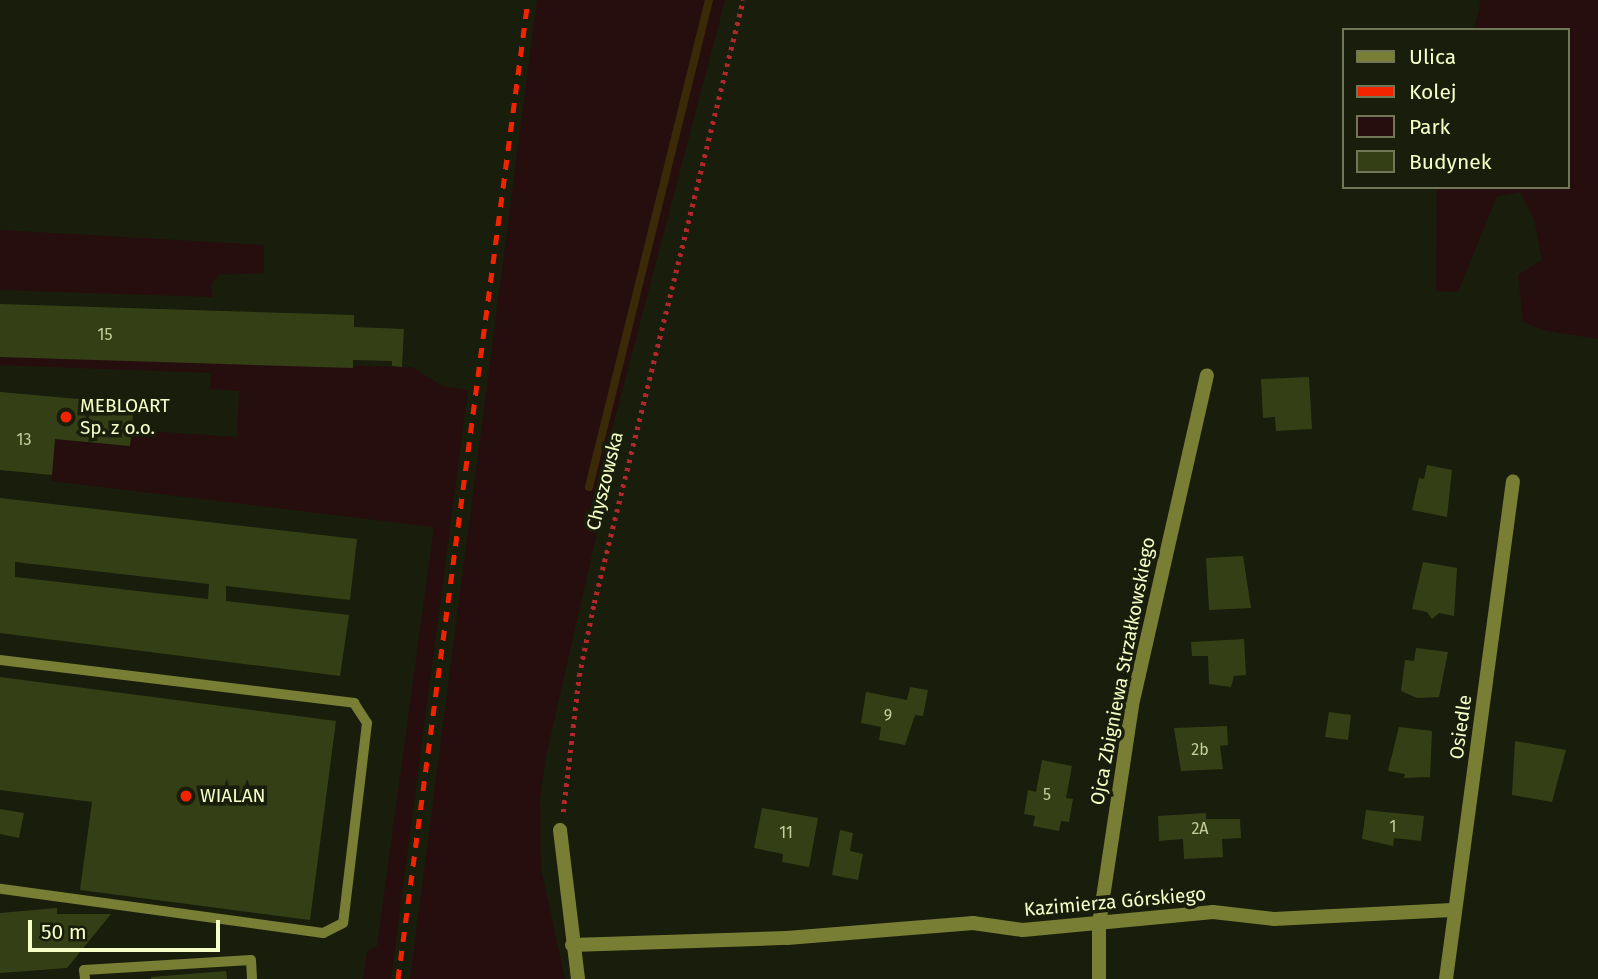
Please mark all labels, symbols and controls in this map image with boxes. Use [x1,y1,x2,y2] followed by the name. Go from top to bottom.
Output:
[1342,28,1570,189] legend
[1409,44,1456,70] text: Ulica
[1409,79,1457,105] text: Kolej
[1409,114,1450,140] text: Park
[1409,149,1491,175] text: Budynek
[98,325,112,345] house number: 15
[80,395,170,439] place label: MEBLOART Sp. z o.o.
[58,409,74,425] marker: MEBLOART Sp. z o.o.
[582,429,628,533] street label: Chyszowska
[17,430,31,450] house number: 13
[1086,535,1160,807] street label: Ojca Zbigniewa Strzałkowskiego
[1445,693,1477,761] street label: Osiedle
[884,706,892,726] house number: 9
[1191,740,1209,760] house number: 2b
[200,785,266,807] place label: WIALAN
[1043,785,1051,805] house number: 5
[178,788,194,804] marker: WIALAN
[1390,817,1396,837] house number: 1
[1191,819,1209,839] house number: 2A
[779,823,793,843] house number: 11
[1023,883,1207,921] street label: Kazimierza Górskiego
[32,906,224,950] scale bar
[41,919,87,945] text: 50 m

